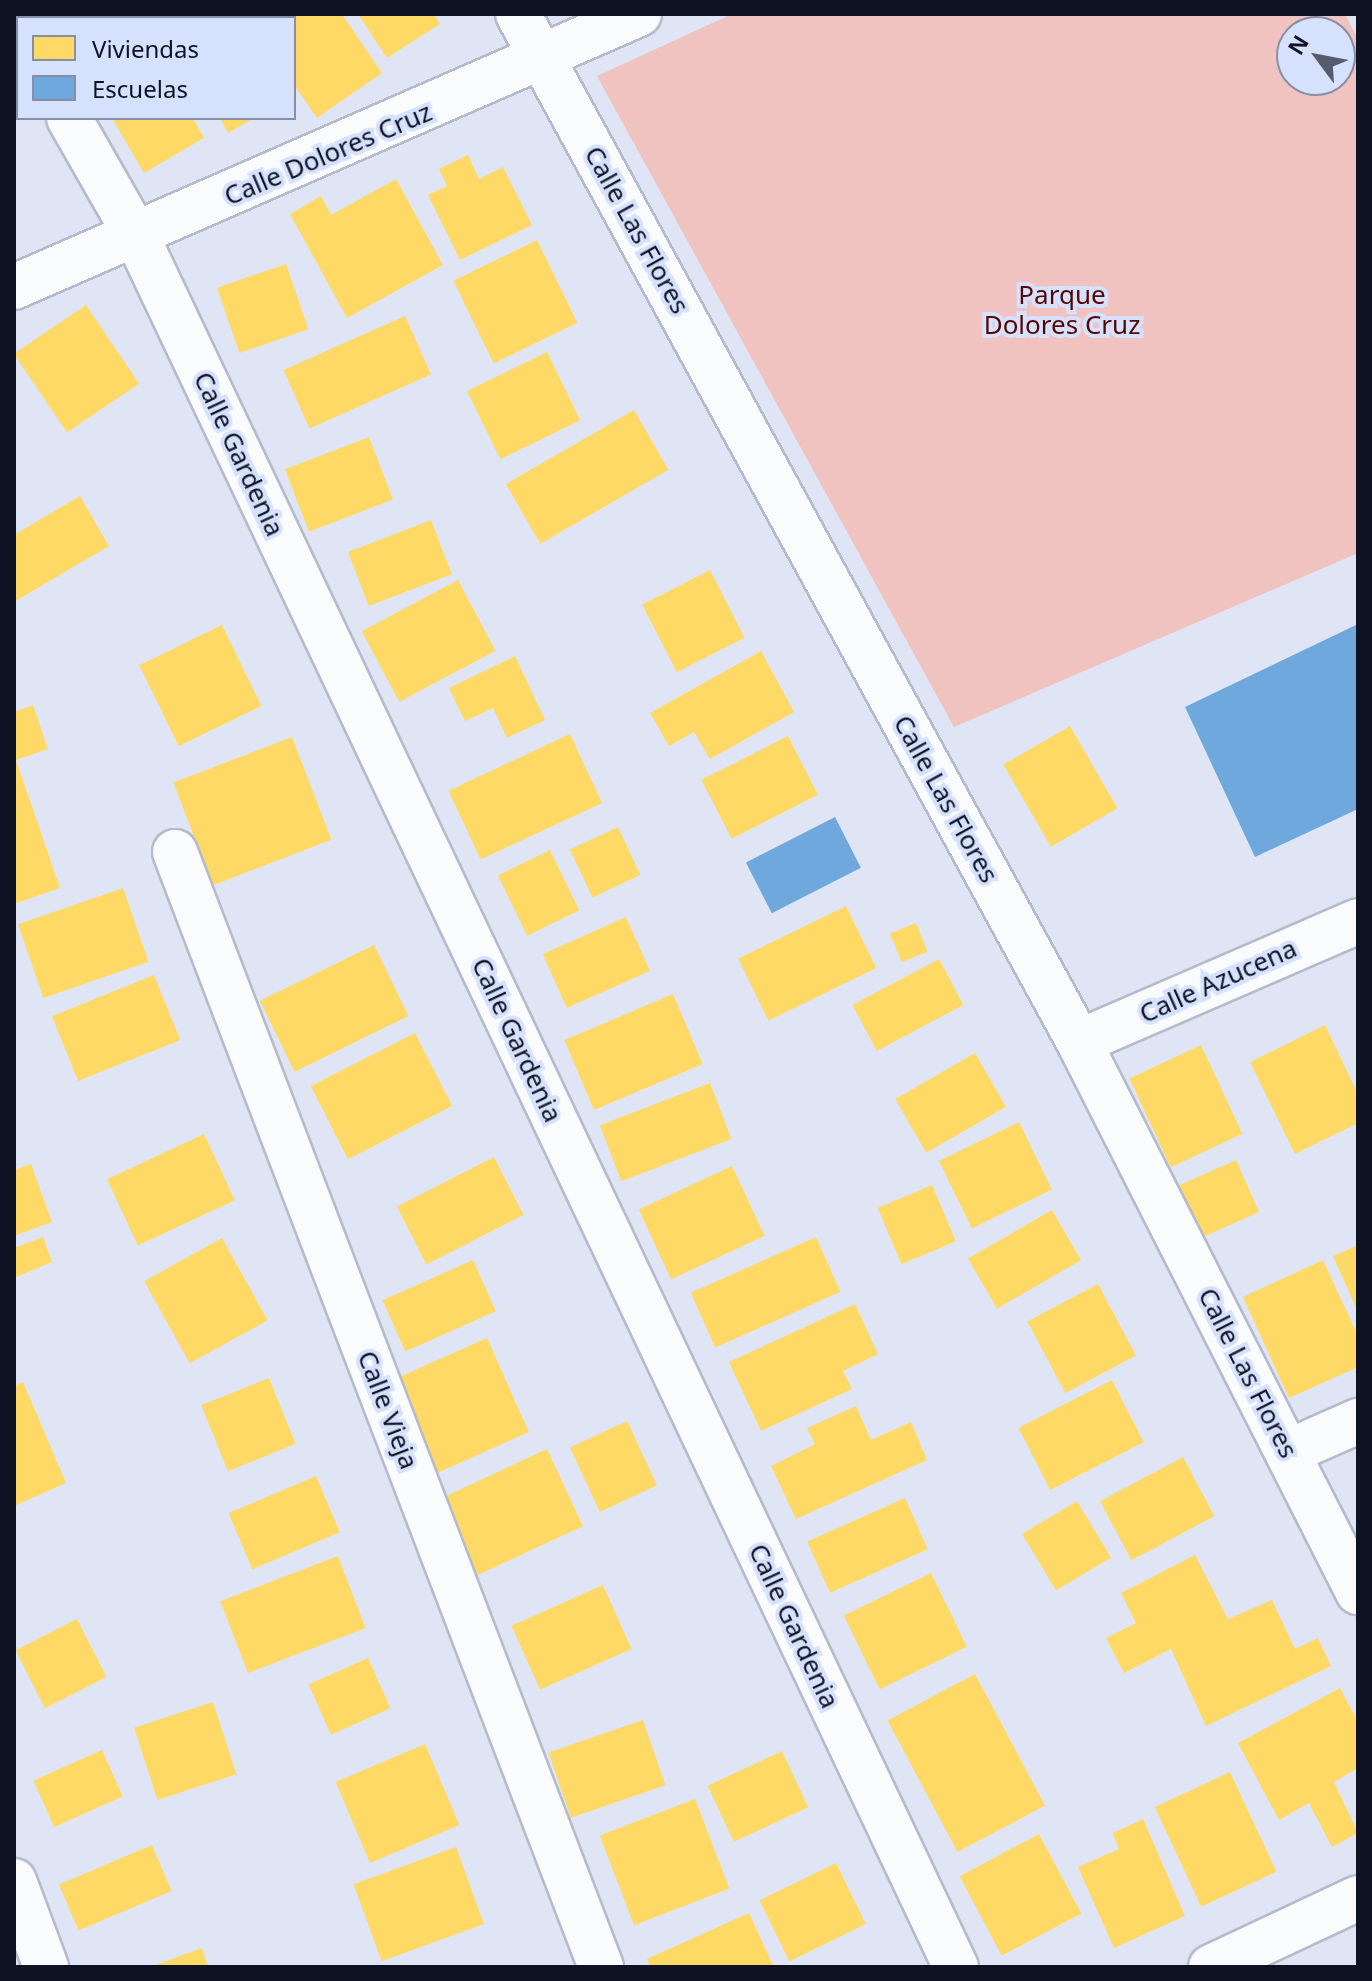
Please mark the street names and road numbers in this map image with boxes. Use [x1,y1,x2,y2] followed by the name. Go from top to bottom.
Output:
[219,96,437,212] street label: Calle Dolores Cruz
[578,141,696,319] street label: Calle Las Flores
[187,367,291,541] street label: Calle Gardenia
[887,710,1005,888] street label: Calle Las Flores
[1135,932,1301,1030] street label: Calle Azucena
[465,953,569,1127] street label: Calle Gardenia
[1192,1283,1304,1463] street label: Calle Las Flores
[351,1346,425,1474] street label: Calle Vieja
[742,1539,846,1713] street label: Calle Gardenia

